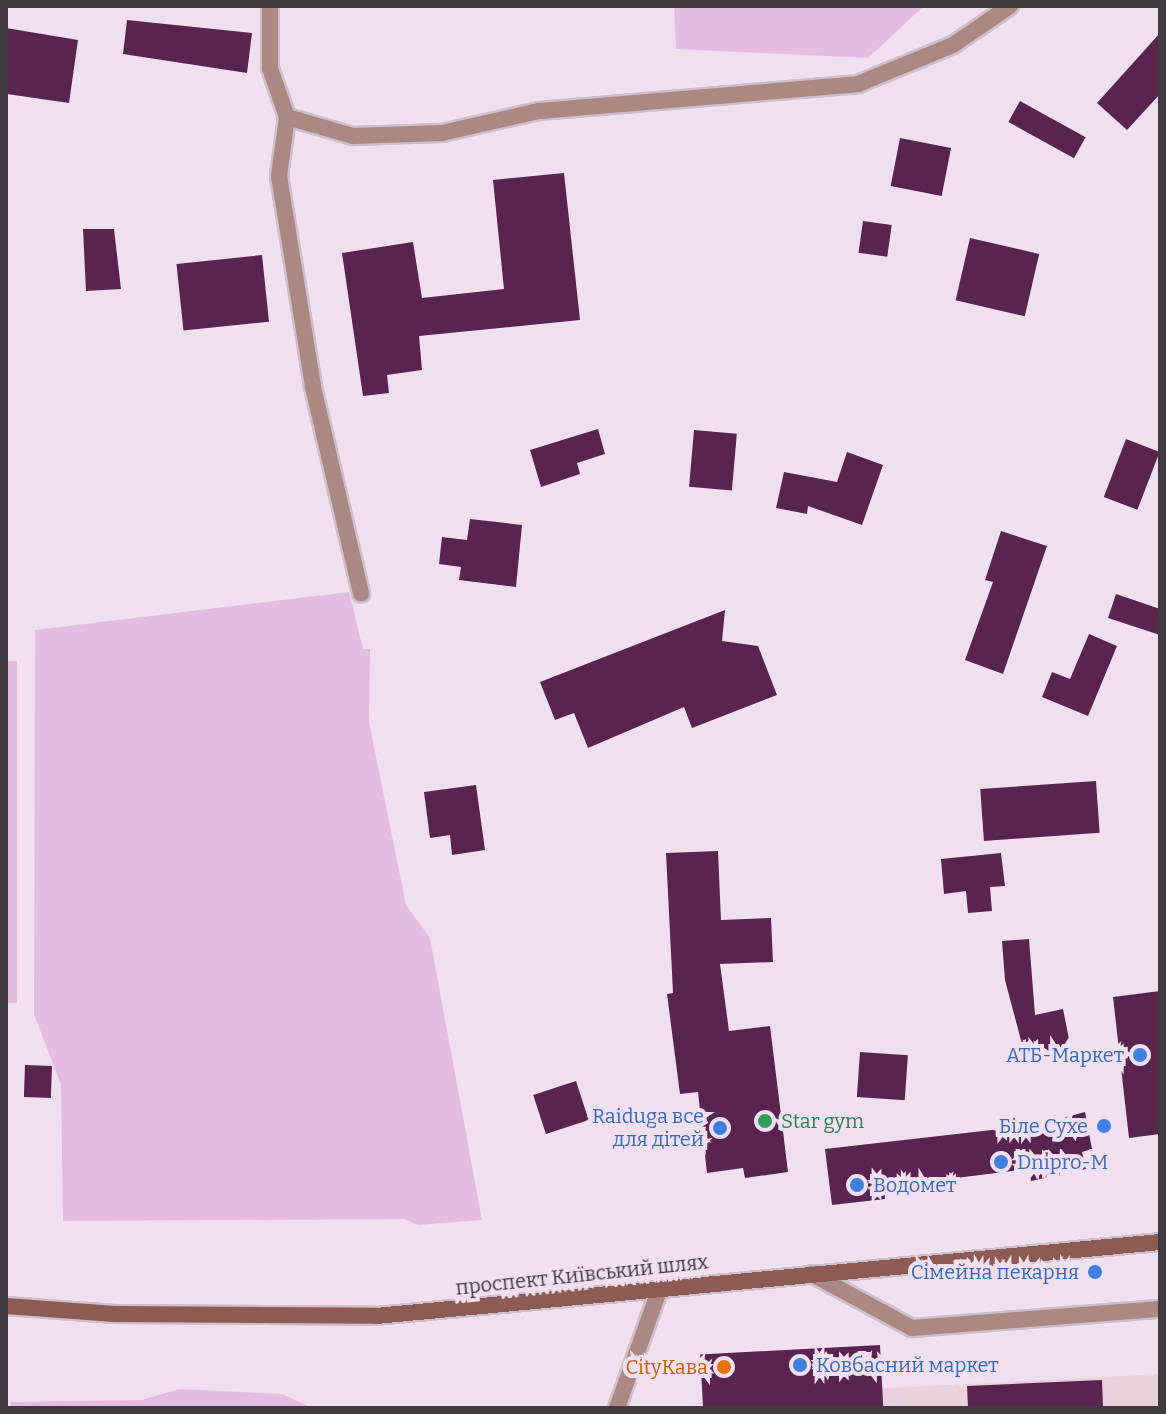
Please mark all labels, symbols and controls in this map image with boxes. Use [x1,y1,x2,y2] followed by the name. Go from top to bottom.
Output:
[1006,1043,1124,1067] place label: АТБ-Маркет
[1131,1046,1149,1064] marker: АТБ-Маркет
[592,1104,704,1151] place label: Raiduga все для дітей
[781,1109,864,1133] place label: Star gym
[756,1112,774,1130] marker: Star gym
[999,1114,1088,1138] place label: Біле Сухе
[1095,1117,1113,1135] marker: Біле Сухе
[711,1119,729,1137] marker: Raiduga все для дітей
[1017,1150,1108,1174] place label: Dnipro-M
[992,1153,1010,1171] marker: Dnipro-M
[873,1173,956,1197] place label: Водомет
[848,1176,866,1194] marker: Водомет
[454,1250,710,1300] street label: проспект Київський шлях
[911,1260,1079,1284] place label: Сімейна пекарня
[1086,1263,1104,1281] marker: Сімейна пекарня
[816,1353,999,1377] place label: Ковбасний маркет
[626,1355,708,1379] place label: CityКава
[791,1356,809,1374] marker: Ковбасний маркет
[715,1358,733,1376] marker: CityКава

